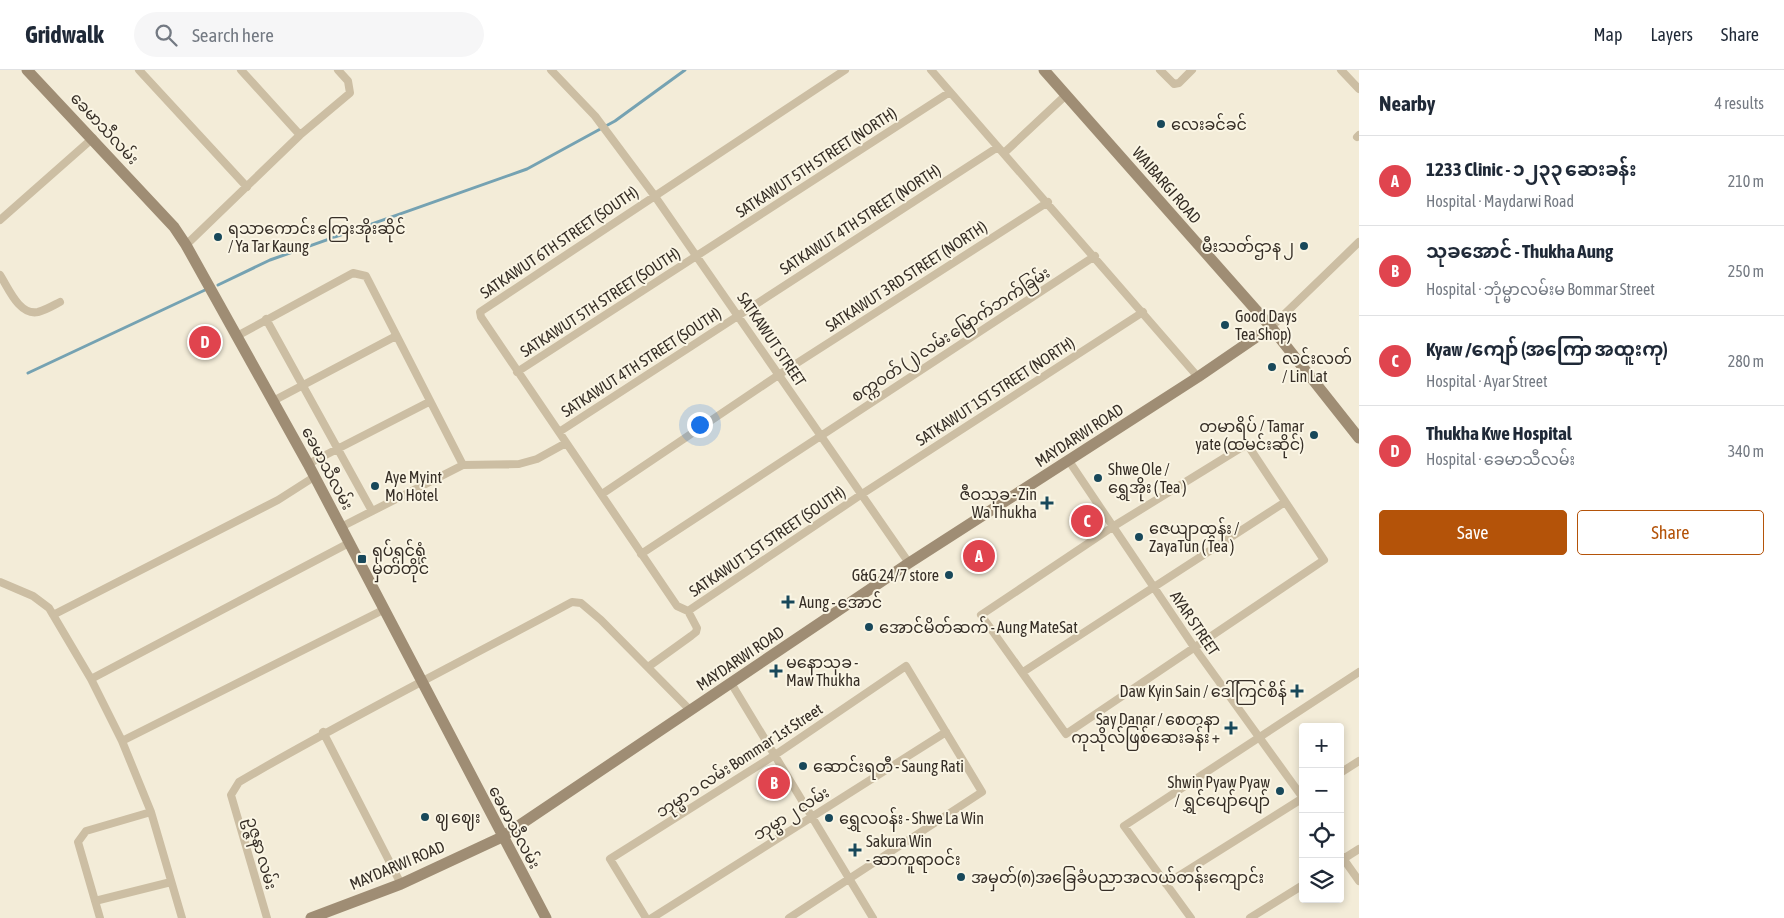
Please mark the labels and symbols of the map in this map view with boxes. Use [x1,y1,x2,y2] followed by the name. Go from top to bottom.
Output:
[67,87,144,167] street label: ခေမာသီလမ်း
[732,103,900,222] street label: SATKAWUT 5TH STREET (NORTH)
[1171,113,1247,133] place label: လေးခင်ခင်
[1155,118,1167,130] marker: လေးခင်ခင်
[1129,143,1205,227] street label: WAIBARGI ROAD
[776,160,944,279] street label: SATKAWUT 4TH STREET (NORTH)
[477,182,642,302] street label: SATKAWUT 6TH STREET (SOUTH)
[228,217,406,256] place label: ရသာကောင်း ကြေးအိုးဆိုင် / Ya Tar Kaung
[822,217,991,336] street label: SATKAWUT 3RD STREET (NORTH)
[212,231,224,243] marker: ရသာကောင်း ကြေးအိုးဆိုင် / Ya Tar Kaung
[1202,235,1294,260] place label: မီးသတ်ဌာန ၂
[1298,240,1310,252] marker: မီးသတ်ဌာန ၂
[517,244,684,361] street label: SATKAWUT 5TH STREET (SOUTH)
[846,261,1056,409] street label: စက္ကဝတ် (၂) လမ်း မြောက်ဘက်ခြမ်း
[734,289,810,389] street label: SATKAWUT STREET
[558,304,725,421] street label: SATKAWUT 4TH STREET (SOUTH)
[1235,307,1297,344] place label: Good Days Tea Shop)
[1219,319,1231,331] marker: Good Days Tea Shop)
[189,323,221,361] pin: D
[912,333,1078,450] street label: SATKAWUT 1ST STREET (NORTH)
[1282,347,1352,385] place label: လင်းလတ် / Lin Lat
[1266,361,1278,373] marker: လင်းလတ် / Lin Lat
[1032,400,1126,470] street label: MAYDARWI ROAD
[687,412,713,438] your location
[1195,415,1304,459] place label: တမာရိပ် / Tamar yate (ထမင်းဆိုင်)
[299,423,359,512] street label: ခေမာသီလမ်း
[1308,429,1320,441] marker: တမာရိပ် / Tamar yate (ထမင်းဆိုင်)
[1108,460,1187,502] place label: Shwe Ole / ရွှေအိုး ( Tea )
[385,468,442,504] place label: Aye Myint Mo Hotel
[1092,472,1104,484] marker: Shwe Ole / ရွှေအိုး ( Tea )
[369,480,381,492] marker: Aye Myint Mo Hotel
[686,482,849,601] street label: SATKAWUT 1ST STREET (SOUTH)
[959,484,1037,521] place label: ဇီဝသုခ - Zin Wa Thukha
[1041,497,1053,509] marker: ဇီဝသုခ - Zin Wa Thukha
[1071,502,1103,540] pin: C
[1149,517,1240,556] place label: ဇေယျာထွန်း / ZayaTun ( Tea )
[1133,531,1145,543] marker: ဇေယျာထွန်း / ZayaTun ( Tea )
[963,537,995,575] pin: A
[372,539,429,583] place label: ရုပ်ရှင်ရုံ မှတ်တိုင်
[356,553,368,565] marker: ရုပ်ရှင်ရုံ မှတ်တိုင်
[852,566,939,584] place label: G&G 24/7 store
[943,569,955,581] marker: G&G 24/7 store
[1167,587,1223,659] street label: AYAR STREET
[799,591,882,612] place label: Aung - အောင်
[781,595,795,609] marker: Aung - အောင်
[879,616,1078,637] place label: အောင်မိတ်ဆက် - Aung MateSat
[863,621,875,633] marker: အောင်မိတ်ဆက် - Aung MateSat
[693,622,787,694] street label: MAYDARWI ROAD
[786,653,860,689] place label: မနောသုခ - Maw Thukha
[770,665,782,677] marker: မနောသုခ - Maw Thukha
[1120,680,1287,705] place label: Daw Kyin Sain / ဒေါ်ကြင်စိန်
[1291,685,1303,697] marker: Daw Kyin Sain / ဒေါ်ကြင်စိန်
[652,699,826,821] street label: ဘုမ္မာ ၁ လမ်း Bommar 1st Street
[1071,710,1220,752] place label: Say Danar / စေတနာ ကုသိုလ်ဖြစ်ဆေးခန်း +
[1224,721,1238,735] marker: Say Danar / စေတနာ ကုသိုလ်ဖြစ်ဆေးခန်း +
[813,755,964,780] place label: ဆောင်းရတီ - Saung Rati
[797,760,809,772] marker: ဆောင်းရတီ - Saung Rati
[758,764,790,802] pin: B
[1168,773,1270,814] place label: Shwin Pyaw Pyaw / ရွှင်ပျော်ပျော်
[749,781,835,848] street label: ဘုမ္မာ ၂ လမ်း
[486,782,546,871] street label: ခေမာသီလမ်း
[1274,785,1286,797] marker: Shwin Pyaw Pyaw / ရွှင်ပျော်ပျော်
[839,807,984,832] place label: ရွှေလဝန်း - Shwe La Win
[435,808,480,831] place label: ဈ ဈေး
[419,811,431,823] marker: ဈ ဈေး
[823,812,835,824] marker: ရွှေလဝန်း - Shwe La Win
[238,814,283,893] street label: ဥဇ္ဇနာ လမ်း
[866,832,961,874] place label: Sakura Win - ဆာကူရာဝင်း
[347,837,447,893] street label: MAYDARWI ROAD
[848,843,862,857] marker: Sakura Win - ဆာကူရာဝင်း
[971,866,1264,892] place label: အမှတ်(၈)အခြေခံပညာအလယ်တန်းကျောင်း
[955,871,967,883] marker: အမှတ်(၈)အခြေခံပညာအလယ်တန်းကျောင်း

